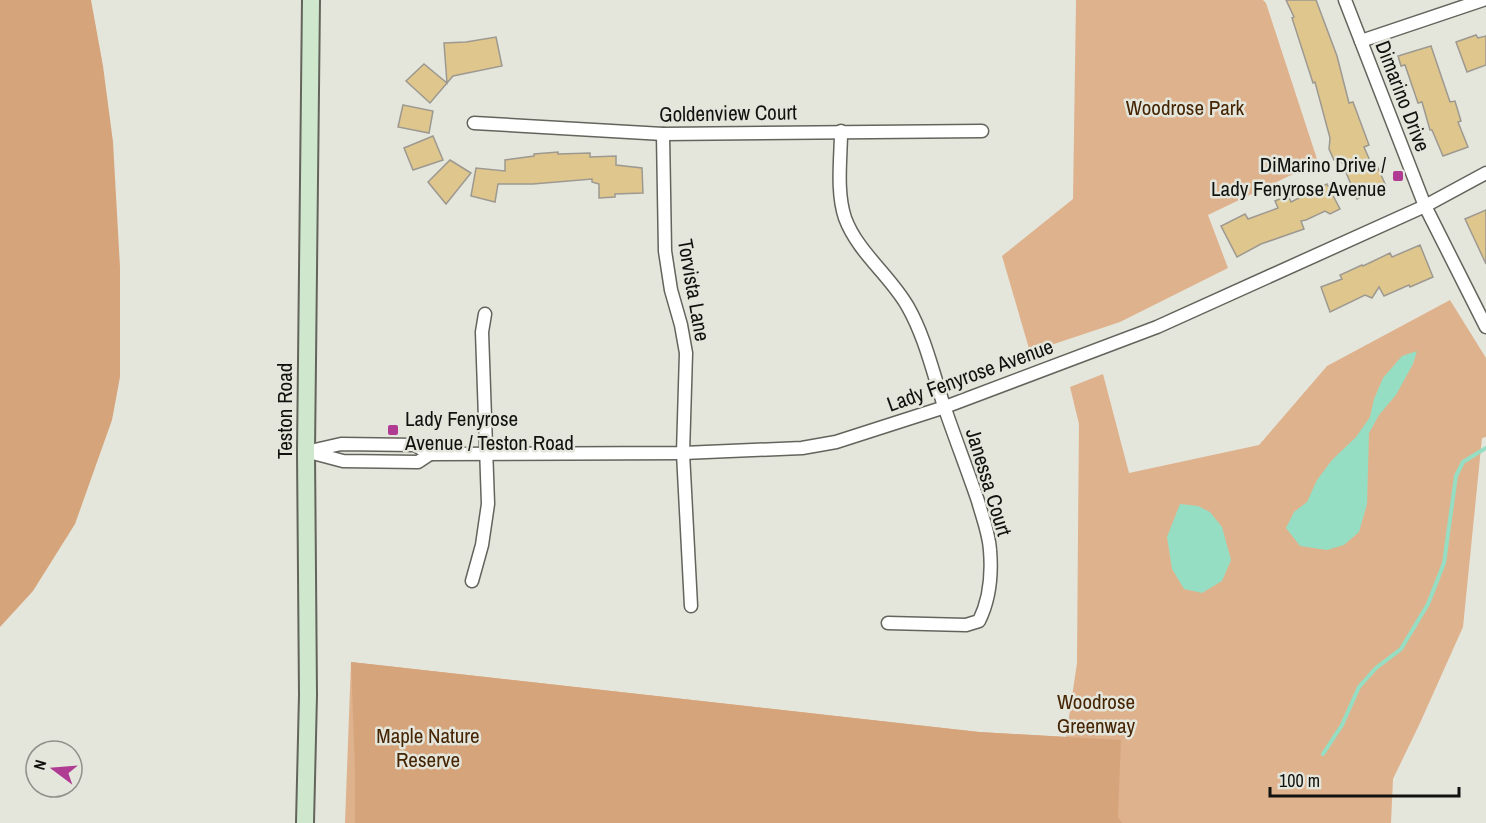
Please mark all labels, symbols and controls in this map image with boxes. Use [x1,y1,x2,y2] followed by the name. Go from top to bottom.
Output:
[1369,36,1437,156] street label: Dimarino Drive
[1126,93,1245,122] park label: Woodrose Park
[659,97,797,129] street label: Goldenview Court
[1211,150,1386,203] place label: DiMarino Drive / Lady Fenyrose Avenue
[1391,169,1405,183] marker: DiMarino Drive / Lady Fenyrose Avenue
[671,237,717,343] street label: Torvista Lane
[883,331,1057,419] street label: Lady Fenyrose Avenue
[270,363,299,459] street label: Teston Road
[404,404,574,457] place label: Lady Fenyrose Avenue / Teston Road
[386,423,400,437] marker: Lady Fenyrose Avenue / Teston Road
[959,425,1019,540] street label: Janessa Court
[1057,687,1136,740] park label: Woodrose Greenway
[376,721,480,774] park label: Maple Nature Reserve
[24,739,84,799] north arrow
[28,757,51,772] text: N
[1270,760,1459,798] scale bar
[1279,768,1320,793] text: 100 m

